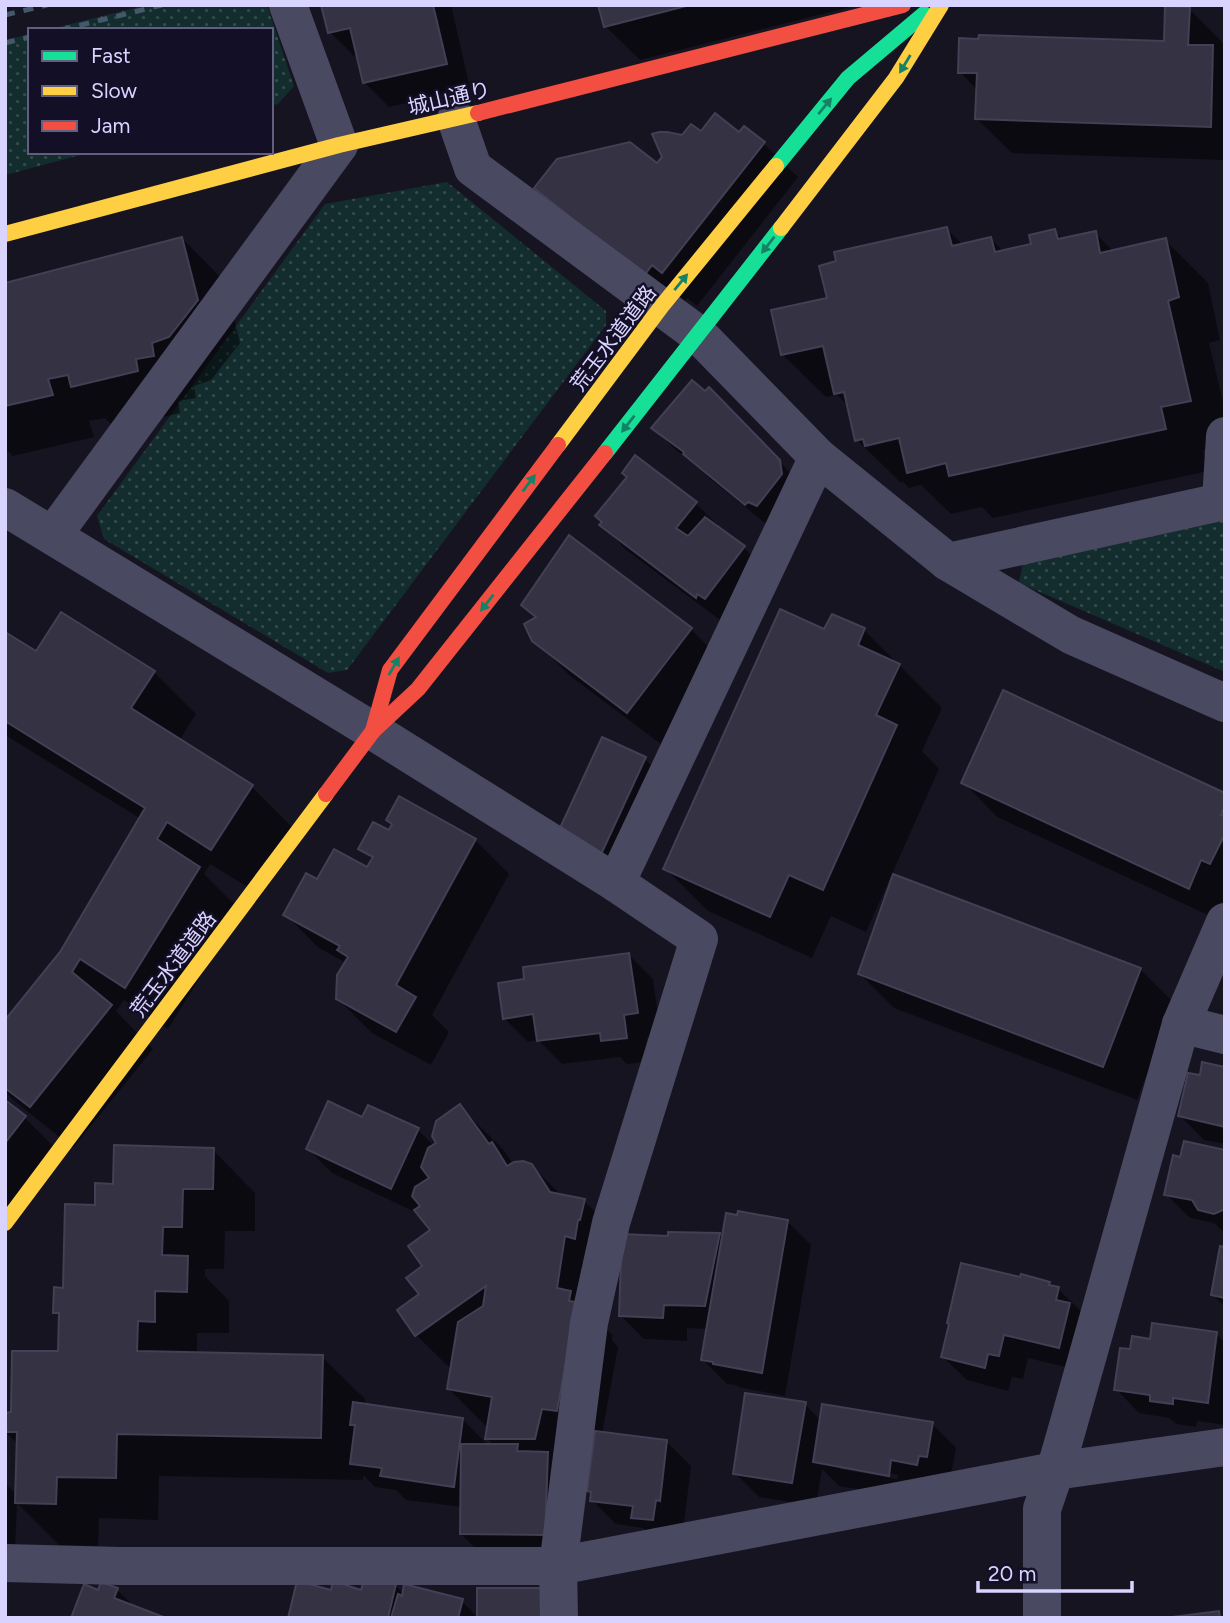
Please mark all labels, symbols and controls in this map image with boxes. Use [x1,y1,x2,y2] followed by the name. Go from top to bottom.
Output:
[28,28,273,154] legend
[91,43,131,68] text: Fast
[899,54,912,73] one-way arrow
[405,76,493,120] street label: 城山通り
[91,78,137,103] text: Slow
[817,97,832,114] one-way arrow
[91,113,130,138] text: Jam
[762,236,776,254] one-way arrow
[674,274,689,292] one-way arrow
[565,280,661,396] street label: 荒玉水道道路
[621,415,636,433] one-way arrow
[522,475,537,493] one-way arrow
[479,593,494,611] one-way arrow
[388,657,401,676] one-way arrow
[125,906,221,1022] street label: 荒玉水道道路
[978,1550,1132,1594] scale bar
[988,1561,1036,1586] text: 20 m

